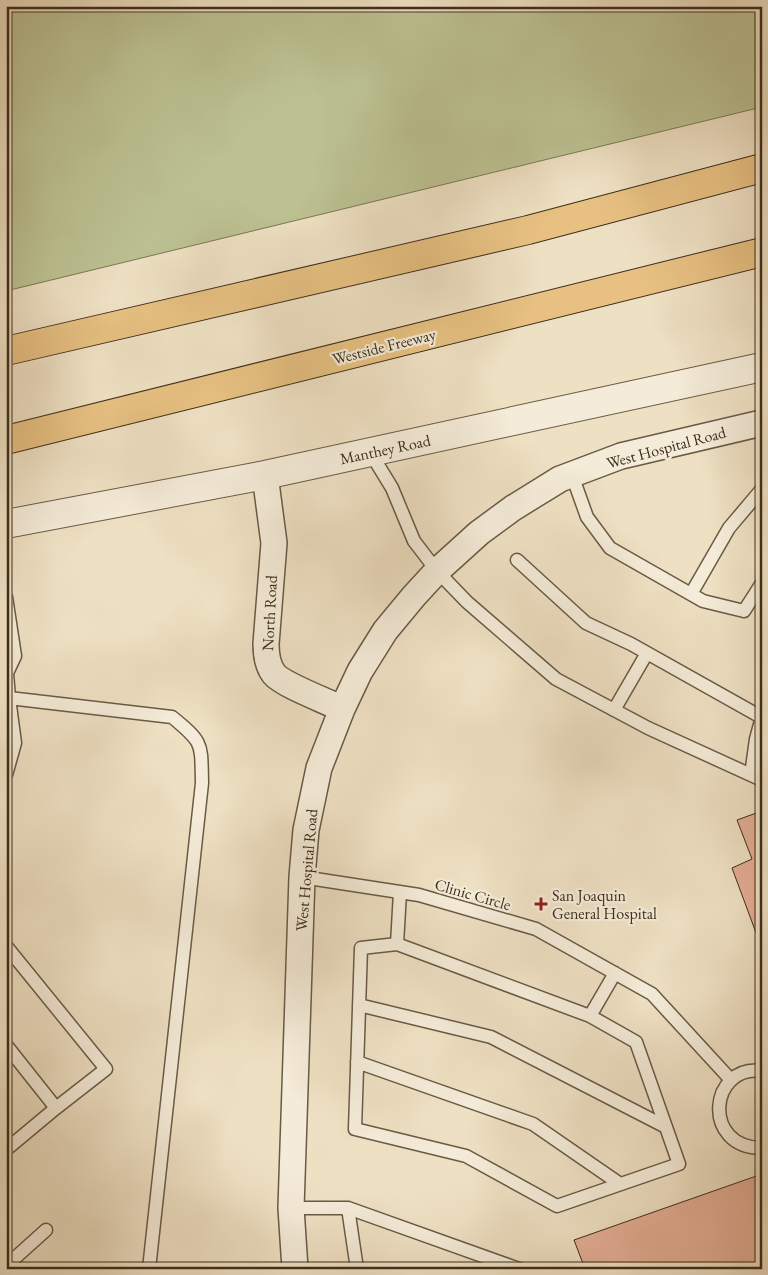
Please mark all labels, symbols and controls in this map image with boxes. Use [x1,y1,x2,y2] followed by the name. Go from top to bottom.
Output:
[330,323,439,369] street label: Westside Freeway
[604,421,729,474] street label: West Hospital Road
[338,429,433,469] street label: Manthey Road
[257,574,282,651] street label: North Road
[291,807,322,932] street label: West Hospital Road
[432,874,513,915] street label: Clinic Circle
[552,885,657,924] place label: San Joaquin General Hospital
[534,897,548,911] marker: San Joaquin General Hospital

